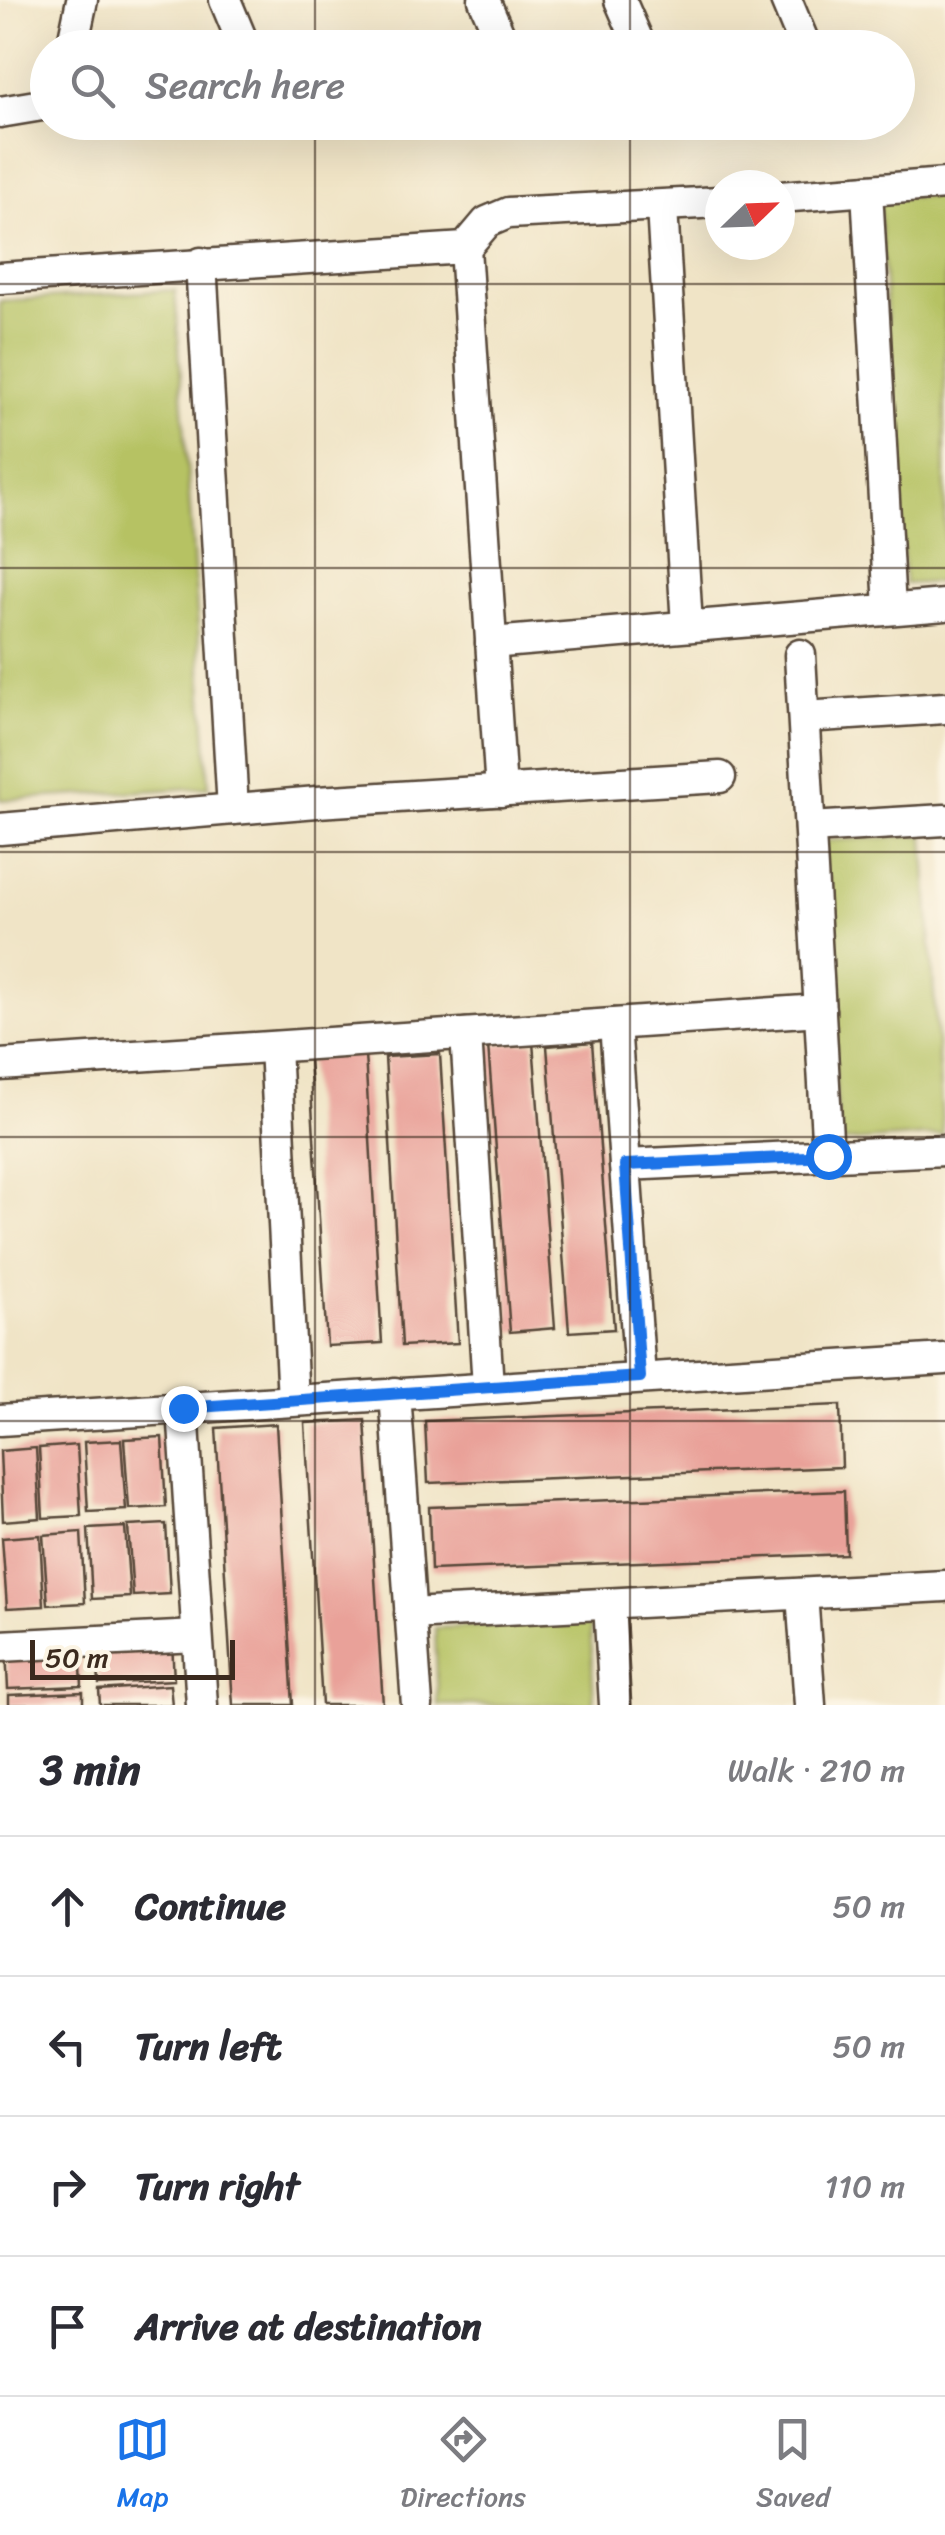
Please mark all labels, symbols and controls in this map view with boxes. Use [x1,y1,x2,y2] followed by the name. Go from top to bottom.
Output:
[30,30,915,140] search box
[145,52,345,119] text: Search here
[65,58,120,113] icon: search
[705,170,795,260] north arrow
[806,1134,852,1180] route start
[161,1386,207,1432] route end
[45,1633,109,1682] text: 50 m
[30,1635,235,1680] scale bar
[40,1733,140,1807] text: 3 min
[728,1742,905,1799] text: Walk · 210 m
[135,1873,286,1940] text: Continue
[832,1878,905,1935] text: 50 m
[40,1879,95,1934] icon: ahead
[135,2013,281,2080] text: Turn left
[832,2018,905,2075] text: 50 m
[40,2019,95,2074] icon: left
[135,2153,300,2220] text: Turn right
[824,2158,905,2215] text: 110 m
[40,2159,95,2214] icon: right
[135,2293,482,2360] text: Arrive at destination
[40,2299,95,2354] icon: arrive
[115,2412,170,2521] tab: Map
[400,2412,526,2521] tab: Directions
[756,2412,830,2521] tab: Saved

